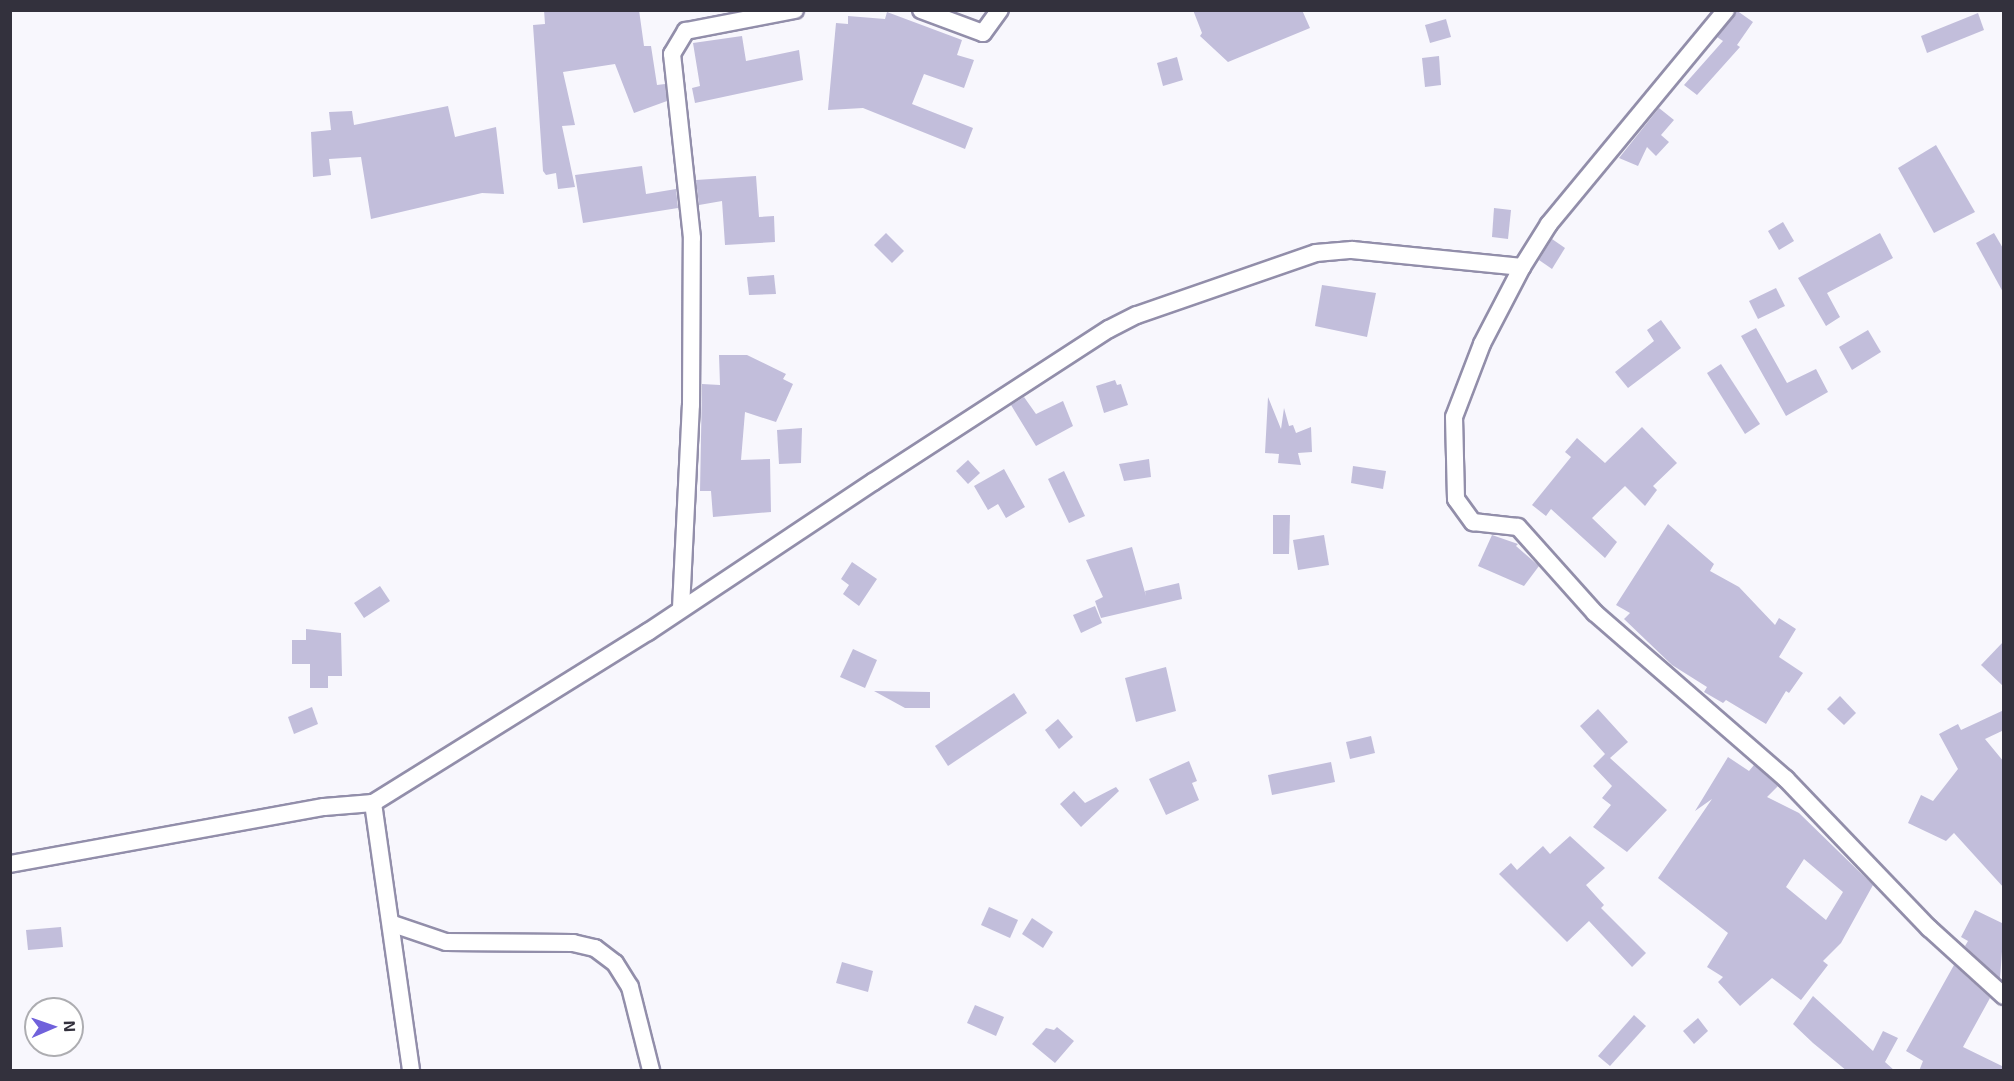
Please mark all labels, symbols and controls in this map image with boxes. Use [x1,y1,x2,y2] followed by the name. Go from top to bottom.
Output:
[24,997,84,1057] north arrow
[61,1020,80,1033] text: N

